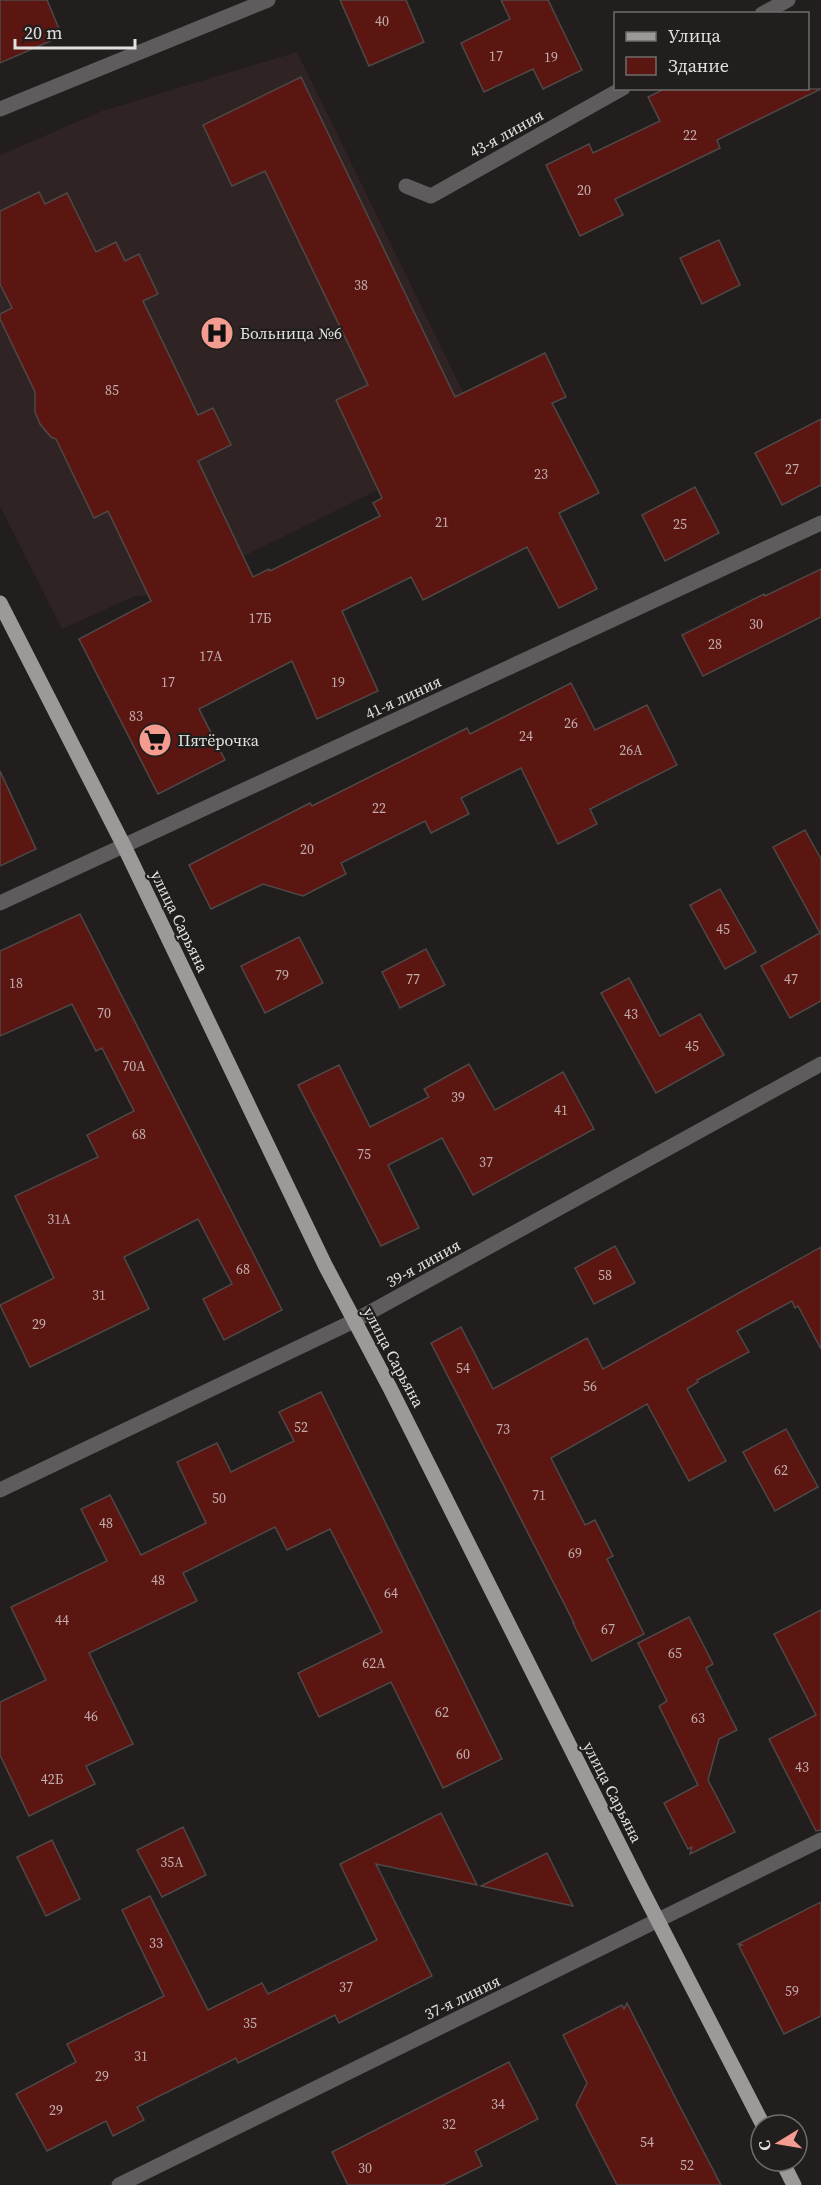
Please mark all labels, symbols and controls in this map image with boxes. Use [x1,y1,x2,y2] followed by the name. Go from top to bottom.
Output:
[375,11,389,31] house number: 40
[15,12,135,50] scale bar
[614,12,809,90] legend
[24,20,62,45] text: 20 m
[668,23,721,48] text: Улица
[489,46,503,66] house number: 17
[544,47,558,67] house number: 19
[668,53,729,78] text: Здание
[465,104,547,162] street label: 43-я линия
[683,125,697,145] house number: 22
[577,180,591,200] house number: 20
[354,275,368,295] house number: 38
[199,315,235,351] hospital icon: Больница №6
[240,322,342,344] place label: Больница №6
[105,380,119,400] house number: 85
[785,459,799,479] house number: 27
[534,464,548,484] house number: 23
[435,512,449,532] house number: 21
[673,514,687,534] house number: 25
[249,608,272,628] house number: 17Б
[749,614,763,634] house number: 30
[708,634,722,654] house number: 28
[199,646,223,666] house number: 17А
[361,670,445,724] street label: 41-я линия
[161,672,175,692] house number: 17
[331,672,345,692] house number: 19
[129,706,143,726] house number: 83
[564,713,578,733] house number: 26
[137,722,173,758] supermarket icon: Пятёрочка
[519,726,533,746] house number: 24
[178,729,260,751] place label: Пятёрочка
[619,740,643,760] house number: 26А
[372,798,386,818] house number: 22
[300,839,314,859] house number: 20
[146,866,215,976] street label: улица Сарьяна
[716,919,730,939] house number: 45
[275,965,289,985] house number: 79
[406,969,420,989] house number: 77
[784,969,798,989] house number: 47
[9,973,23,993] house number: 18
[97,1003,111,1023] house number: 70
[624,1004,638,1024] house number: 43
[685,1036,699,1056] house number: 45
[122,1056,146,1076] house number: 70А
[451,1087,465,1107] house number: 39
[554,1100,568,1120] house number: 41
[132,1124,146,1144] house number: 68
[357,1144,371,1164] house number: 75
[479,1152,493,1172] house number: 37
[47,1209,71,1229] house number: 31А
[382,1234,464,1292] street label: 39-я линия
[236,1259,250,1279] house number: 68
[598,1265,612,1285] house number: 58
[92,1285,106,1305] house number: 31
[358,1303,430,1412] street label: улица Сарьяна
[32,1314,46,1334] house number: 29
[456,1358,470,1378] house number: 54
[583,1376,597,1396] house number: 56
[294,1417,308,1437] house number: 52
[496,1419,510,1439] house number: 73
[774,1460,788,1480] house number: 62
[532,1485,546,1505] house number: 71
[212,1488,226,1508] house number: 50
[99,1513,113,1533] house number: 48
[568,1543,582,1563] house number: 69
[151,1570,165,1590] house number: 48
[384,1583,398,1603] house number: 64
[55,1610,69,1630] house number: 44
[601,1619,615,1639] house number: 67
[668,1643,682,1663] house number: 65
[362,1653,386,1673] house number: 62А
[435,1702,449,1722] house number: 62
[84,1706,98,1726] house number: 46
[691,1708,705,1728] house number: 63
[578,1738,648,1847] street label: улица Сарьяна
[456,1744,470,1764] house number: 60
[795,1757,809,1777] house number: 43
[41,1769,64,1789] house number: 42Б
[160,1852,184,1872] house number: 35А
[149,1933,163,1953] house number: 33
[420,1969,504,2025] street label: 37-я линия
[339,1977,353,1997] house number: 37
[785,1981,799,2001] house number: 59
[243,2013,257,2033] house number: 35
[134,2046,148,2066] house number: 31
[95,2066,109,2086] house number: 29
[491,2094,505,2114] house number: 34
[49,2100,63,2120] house number: 29
[749,2113,809,2173] north arrow
[442,2114,456,2134] house number: 32
[640,2132,654,2152] house number: 54
[753,2139,776,2153] text: С
[680,2155,694,2175] house number: 52
[358,2158,372,2178] house number: 30

